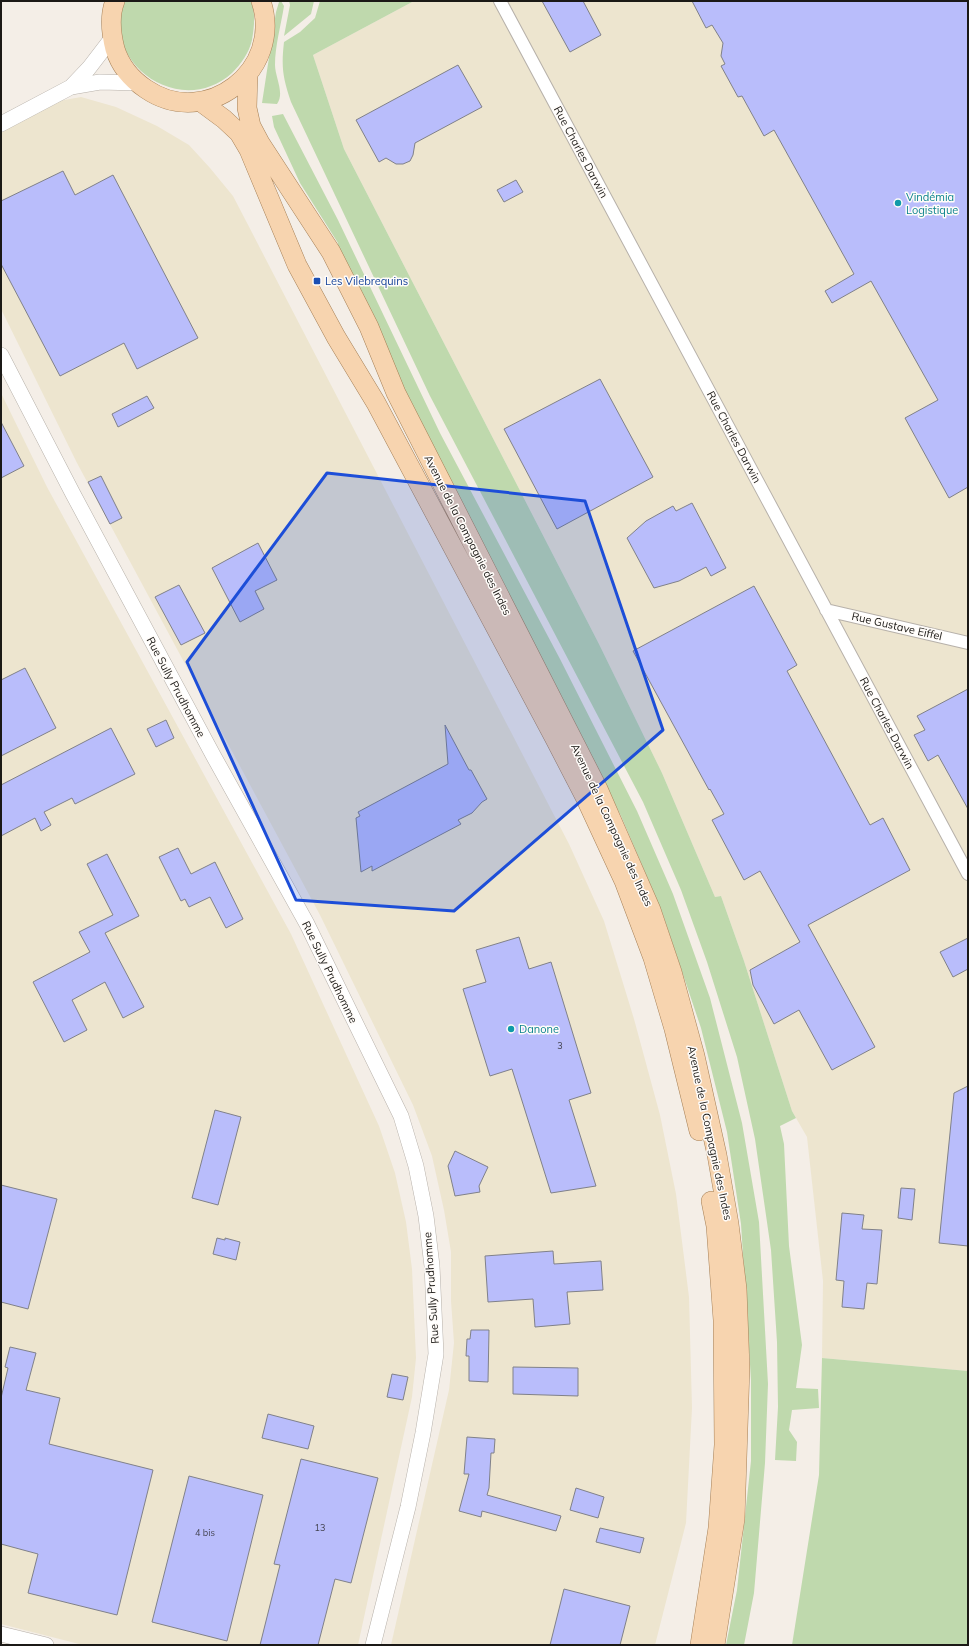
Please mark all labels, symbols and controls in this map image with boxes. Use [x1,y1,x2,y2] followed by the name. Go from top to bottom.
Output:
[551,104,611,200] street label: Rue Charles Darwin
[906,190,958,217] place label: Vindémia Logistique
[893,198,903,208] marker: Vindémia Logistique
[325,274,408,288] place label: Les Vilebrequins
[312,276,322,286] marker: Les Vilebrequins
[704,389,764,485] street label: Rue Charles Darwin
[421,453,515,617] street label: Avenue de la Compagnie des Indes
[850,609,944,643] street label: Rue Gustave Eiffel
[144,634,208,740] street label: Rue Sully Prudhomme
[857,675,917,771] street label: Rue Charles Darwin
[568,741,656,909] street label: Avenue de la Compagnie des Indes
[299,919,361,1025] street label: Rue Sully Prudhomme
[519,1022,559,1036] place label: Danone
[506,1024,516,1034] marker: Danone
[557,1040,563,1051] house number: 3
[685,1045,735,1221] street label: Avenue de la Compagnie des Indes
[420,1232,442,1344] street label: Rue Sully Prudhomme
[315,1522,325,1533] house number: 13
[195,1527,215,1538] house number: 4 bis

